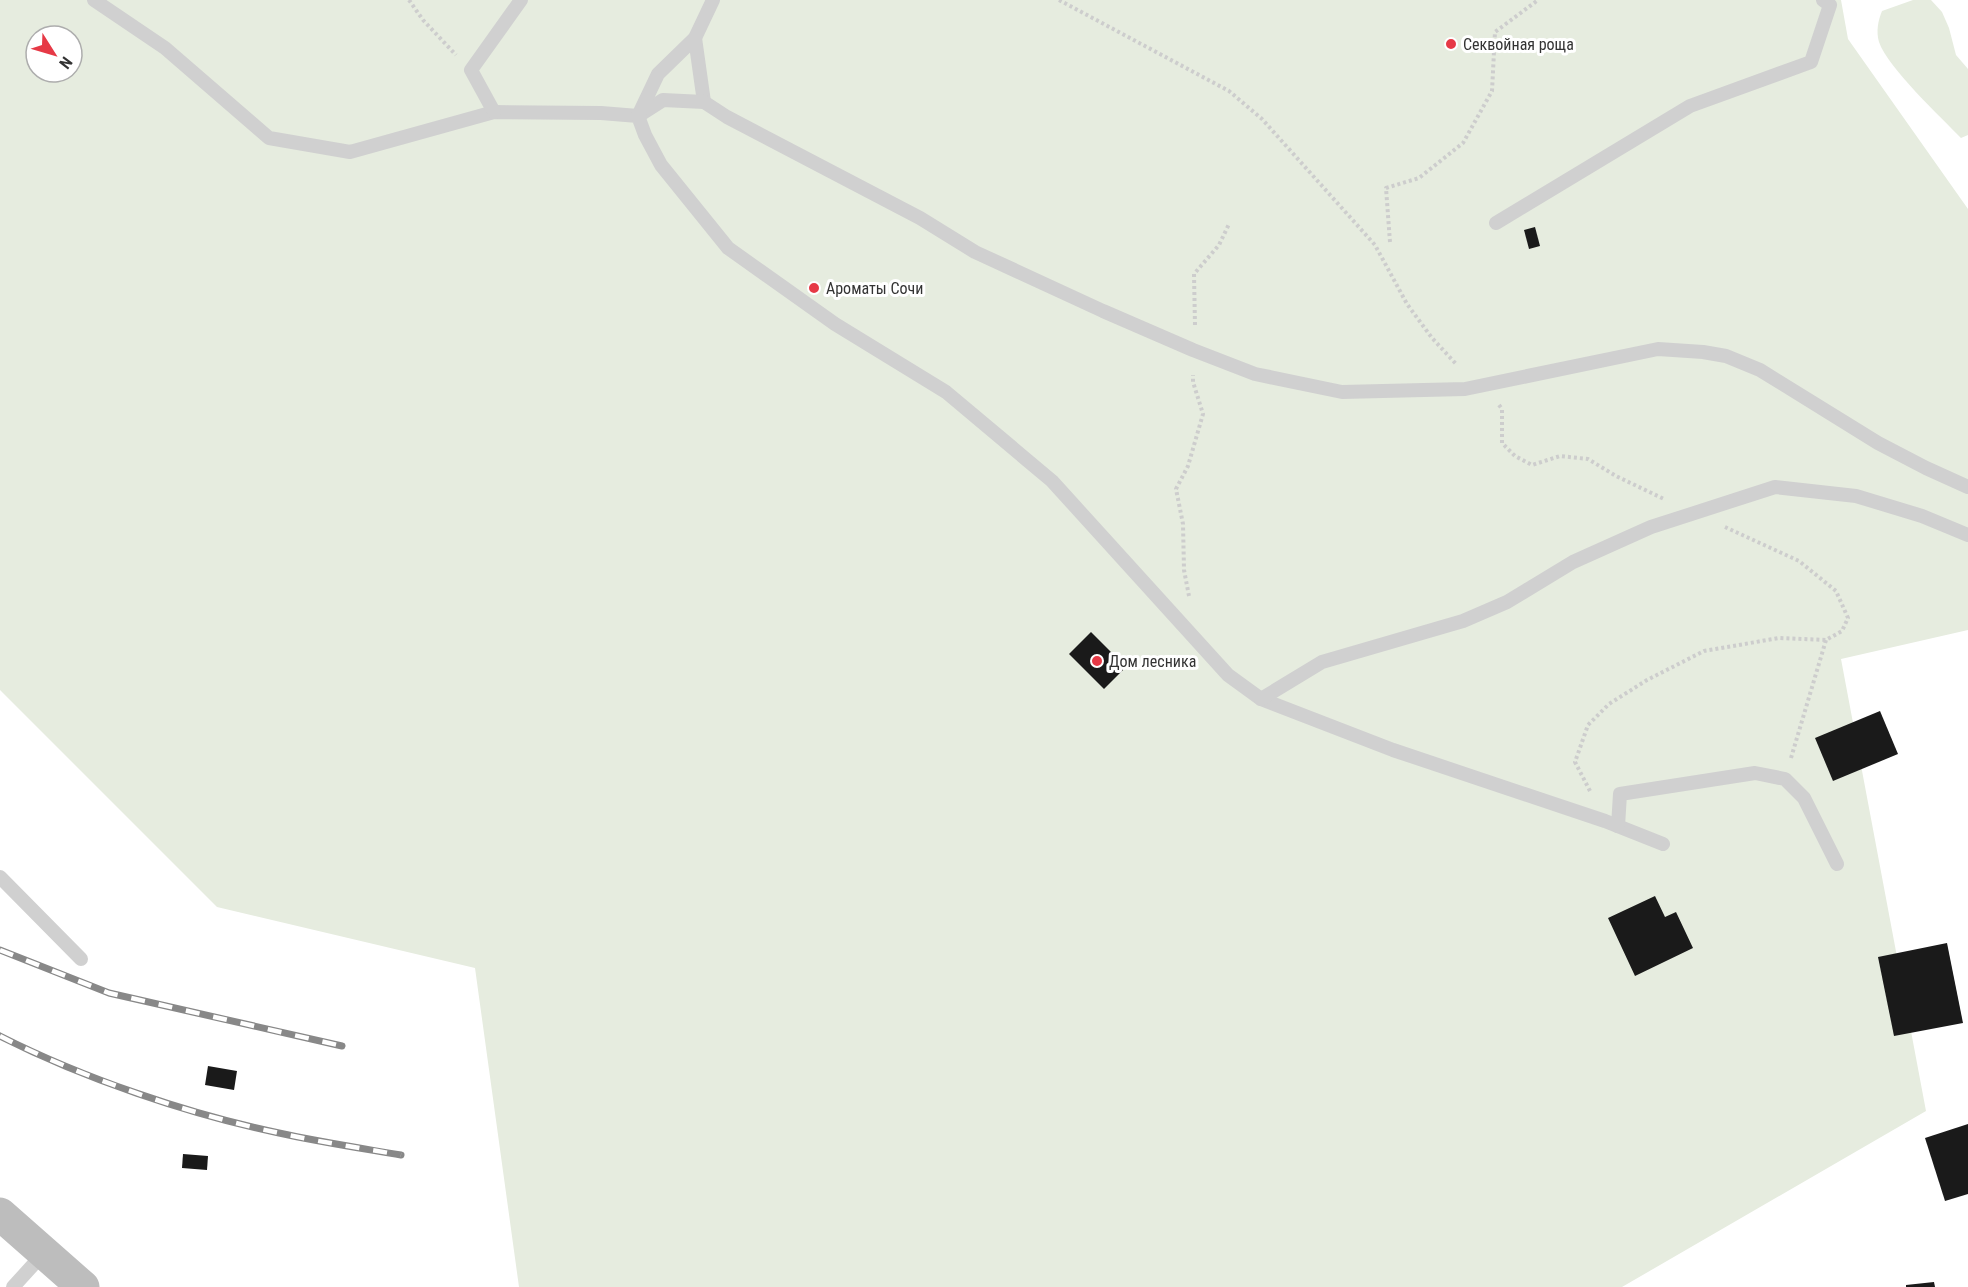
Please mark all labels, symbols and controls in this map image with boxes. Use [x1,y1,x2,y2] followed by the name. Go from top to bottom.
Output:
[24,24,84,84] north arrow
[1463,35,1574,54] place label: Секвойная роща
[1444,37,1458,51] marker: Секвойная роща
[55,53,76,72] text: N
[826,279,923,298] place label: Ароматы Сочи
[807,281,821,295] marker: Ароматы Сочи
[1109,652,1196,671] place label: Дом лесника
[1090,654,1104,668] marker: Дом лесника

